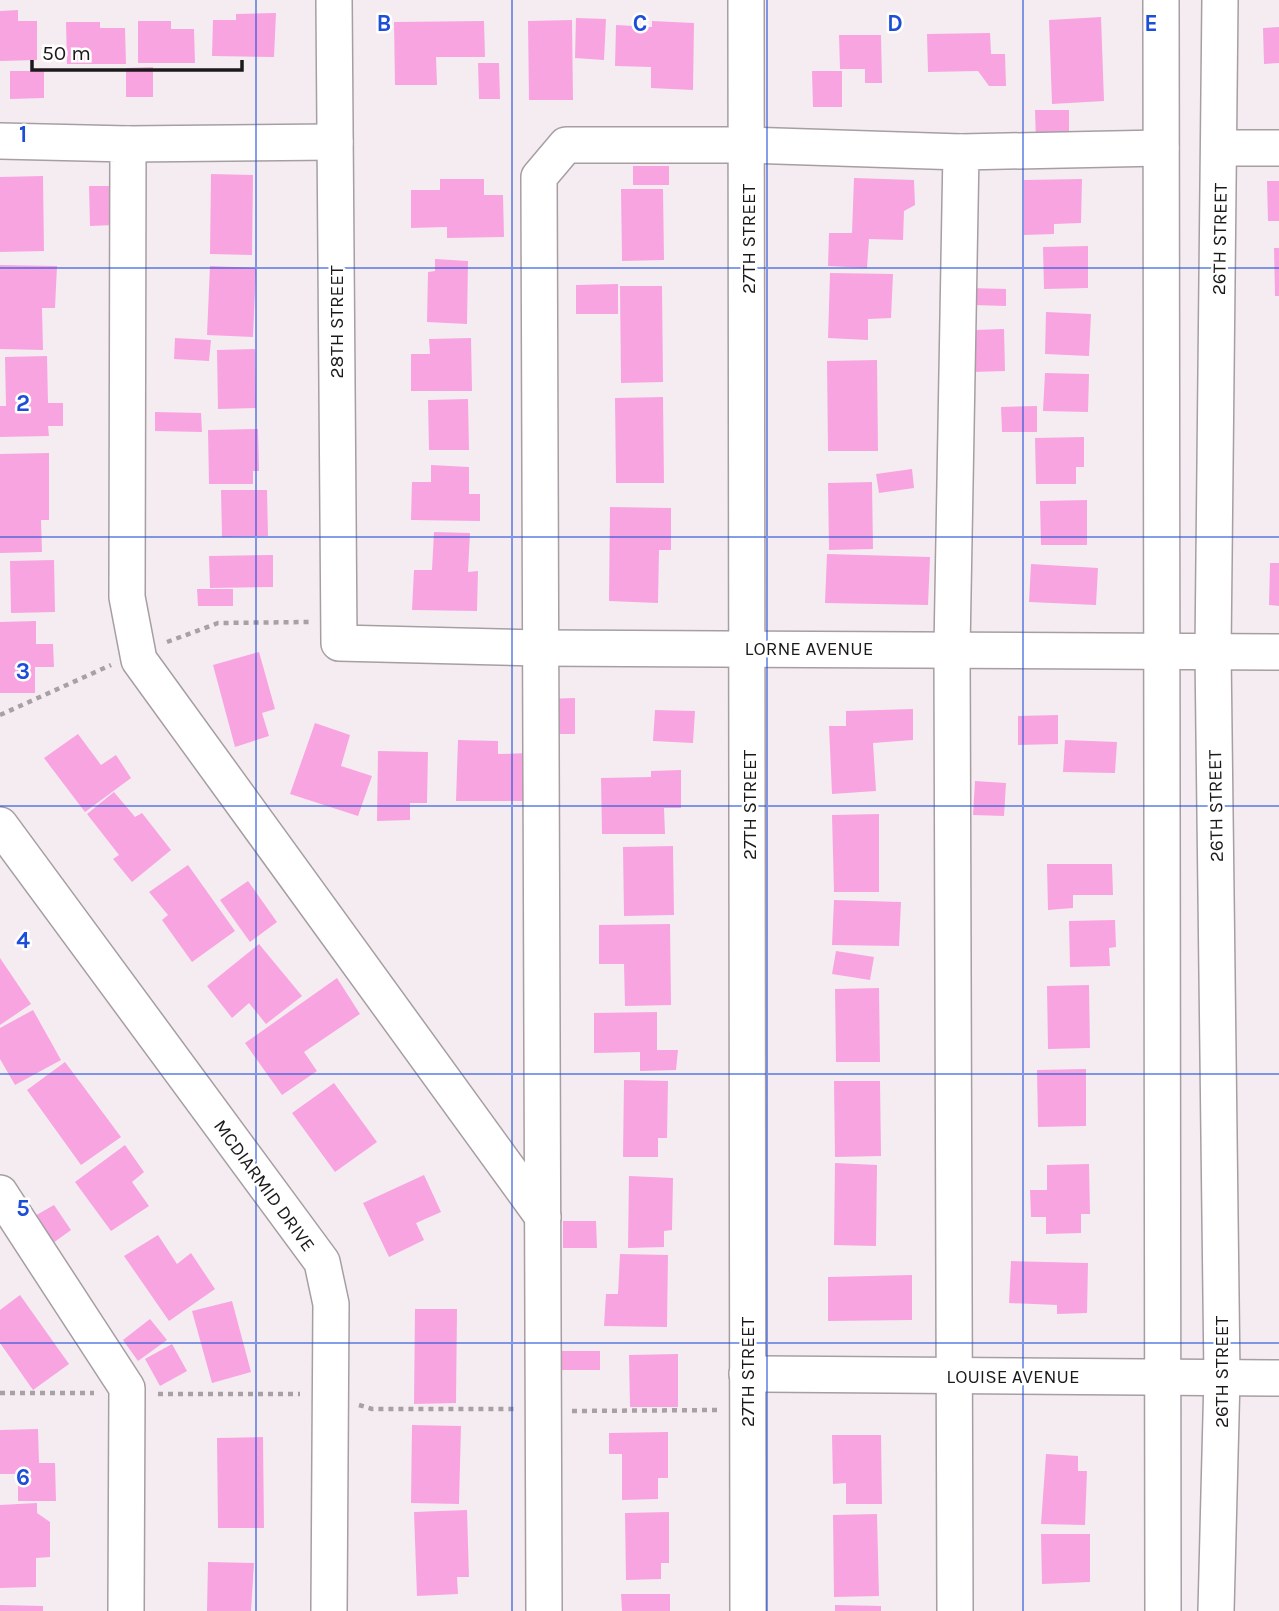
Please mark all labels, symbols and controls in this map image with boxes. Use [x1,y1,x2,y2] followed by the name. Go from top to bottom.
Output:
[377,10,391,37] text: B
[633,10,647,37] text: C
[887,10,903,37] text: D
[1144,10,1158,37] text: E
[32,28,242,72] scale bar
[42,41,91,65] text: 50 m
[19,121,27,148] text: 1
[1208,182,1232,295] street label: 26TH STREET
[738,183,760,294] street label: 27TH STREET
[326,265,348,378] street label: 28TH STREET
[16,390,30,417] text: 2
[745,638,873,660] street label: LORNE AVENUE
[16,658,30,685] text: 3
[739,749,761,860] street label: 27TH STREET
[1204,749,1228,862] street label: 26TH STREET
[16,927,30,954] text: 4
[209,1115,319,1256] street label: MCDIARMID DRIVE
[16,1195,30,1222] text: 5
[1211,1315,1233,1428] street label: 26TH STREET
[737,1316,759,1427] street label: 27TH STREET
[946,1366,1080,1388] street label: LOUISE AVENUE
[16,1464,30,1491] text: 6

